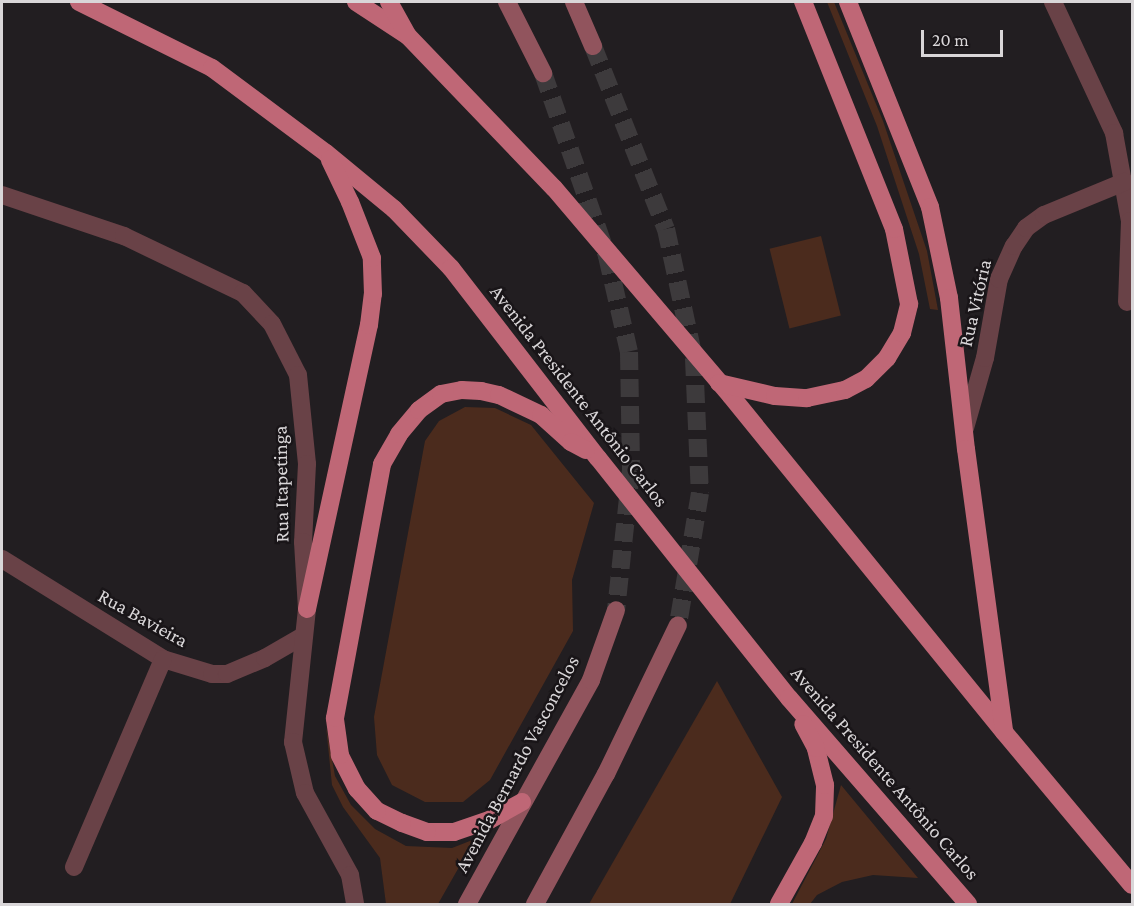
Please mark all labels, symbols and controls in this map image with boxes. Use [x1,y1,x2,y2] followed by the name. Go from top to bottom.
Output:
[924,18,1006,56] scale bar
[932,30,969,50] text: 20 m
[953,257,997,349] street label: Rua Vitória
[485,280,673,512] street label: Avenida Presidente Antônio Carlos
[268,425,294,543] street label: Rua Itapetinga
[94,583,192,653] street label: Rua Bavieira
[449,651,585,877] street label: Avenida Bernardo Vasconcelos
[786,661,984,885] street label: Avenida Presidente Antônio Carlos

